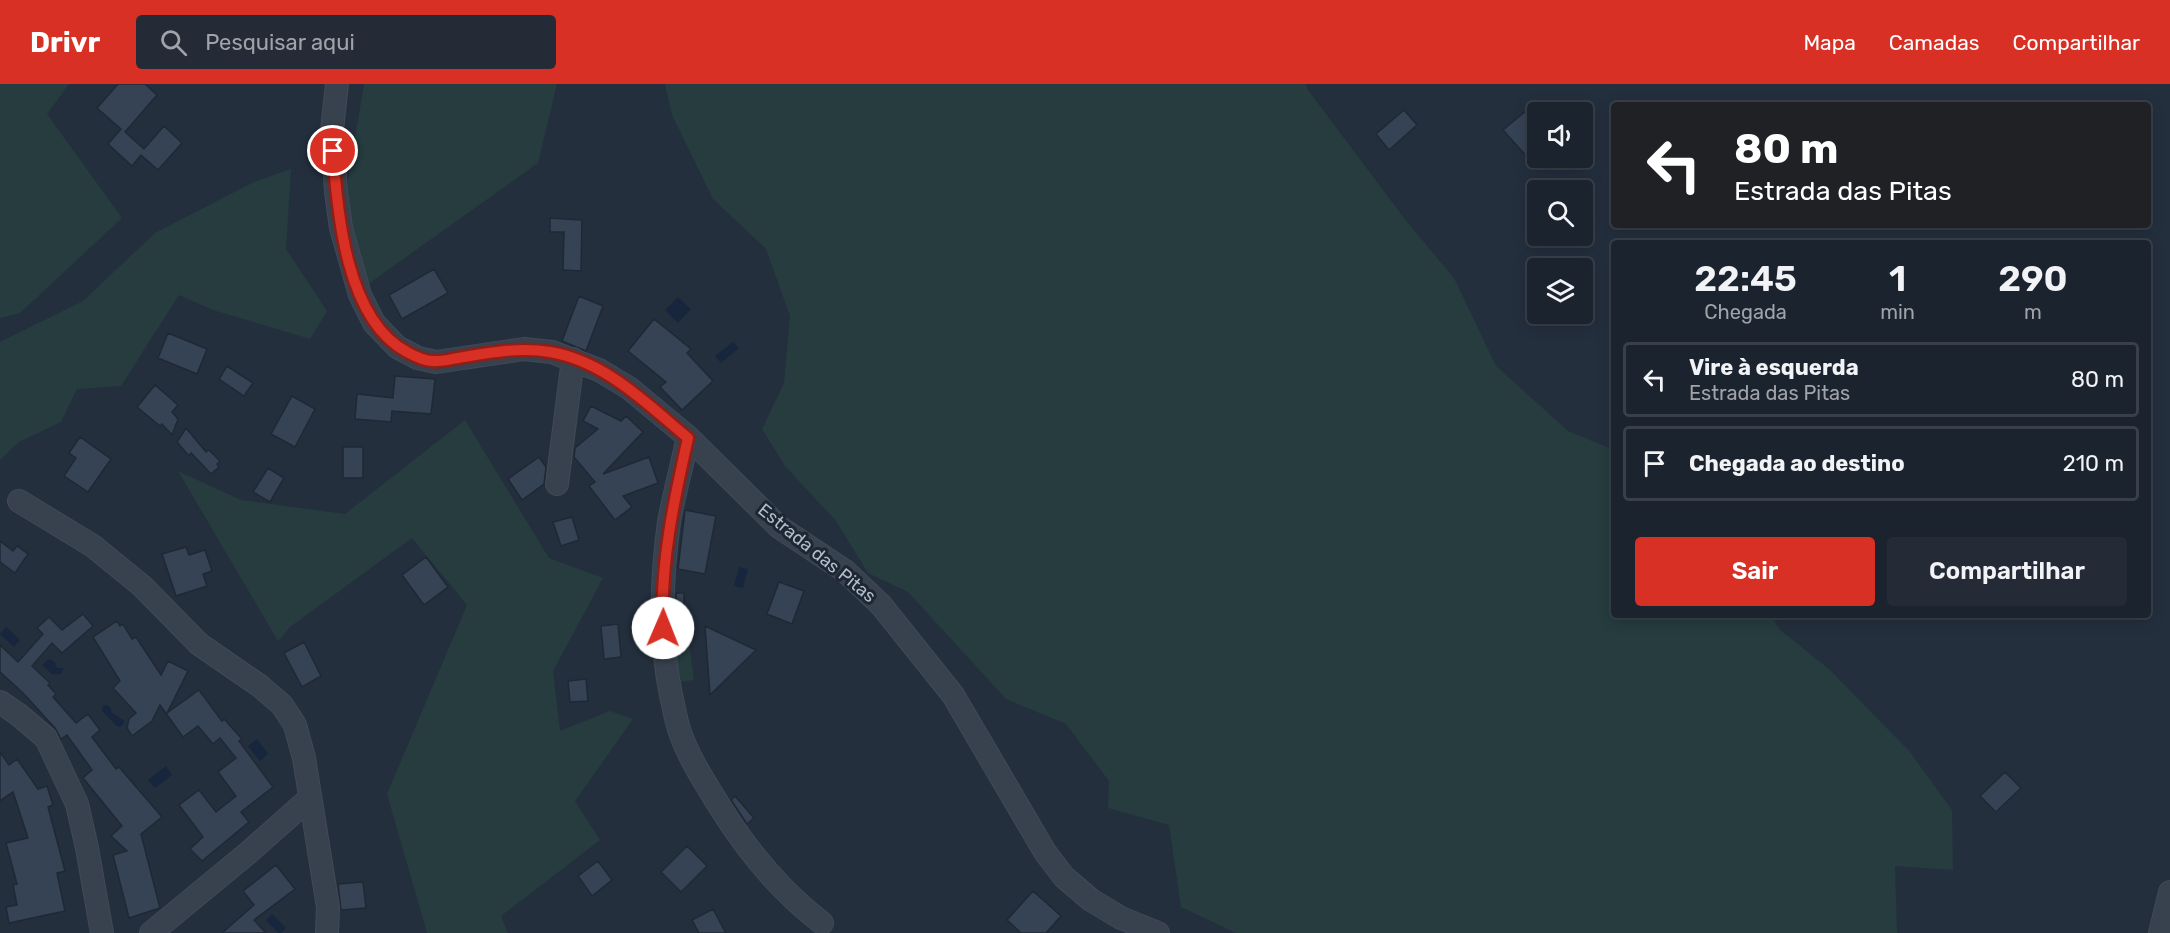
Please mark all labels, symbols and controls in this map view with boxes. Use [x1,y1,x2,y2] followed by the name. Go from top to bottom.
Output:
[136,15,556,69] search box
[30,26,100,59] text: Drivr
[157,26,190,59] icon: search
[205,29,355,56] text: Pesquisar aqui
[1803,30,1856,55] text: Mapa
[1889,30,1979,55] text: Camadas
[2012,30,2140,55] text: Compartilhar
[1527,102,1593,324] map controls
[1527,102,1593,168] button: sound
[1734,124,1838,174] text: 80 m
[307,125,358,176] pin
[1635,126,1713,204] icon: left
[316,134,349,167] icon: arrive
[1734,175,1952,207] text: Estrada das Pitas
[1527,180,1593,246] button: search
[1694,257,1797,300] text: 22:45
[1889,257,1906,300] text: 1
[1998,257,2068,300] text: 290
[1527,258,1593,324] button: layers
[1704,300,1787,324] text: Chegada
[1880,300,1915,324] text: min
[2024,300,2042,324] text: m
[1689,354,1859,381] text: Vire à esquerda
[1638,363,1671,396] icon: left
[2071,366,2124,393] text: 80 m
[1689,381,1850,405] text: Estrada das Pitas
[1638,447,1671,480] icon: arrive
[1689,450,1905,477] text: Chegada ao destino
[2063,450,2124,477] text: 210 m
[754,499,880,607] street label: Estrada das Pitas
[1635,537,1875,606] button: Sair
[1887,537,2127,606] button: Compartilhar
[631,596,695,660] position arrow

